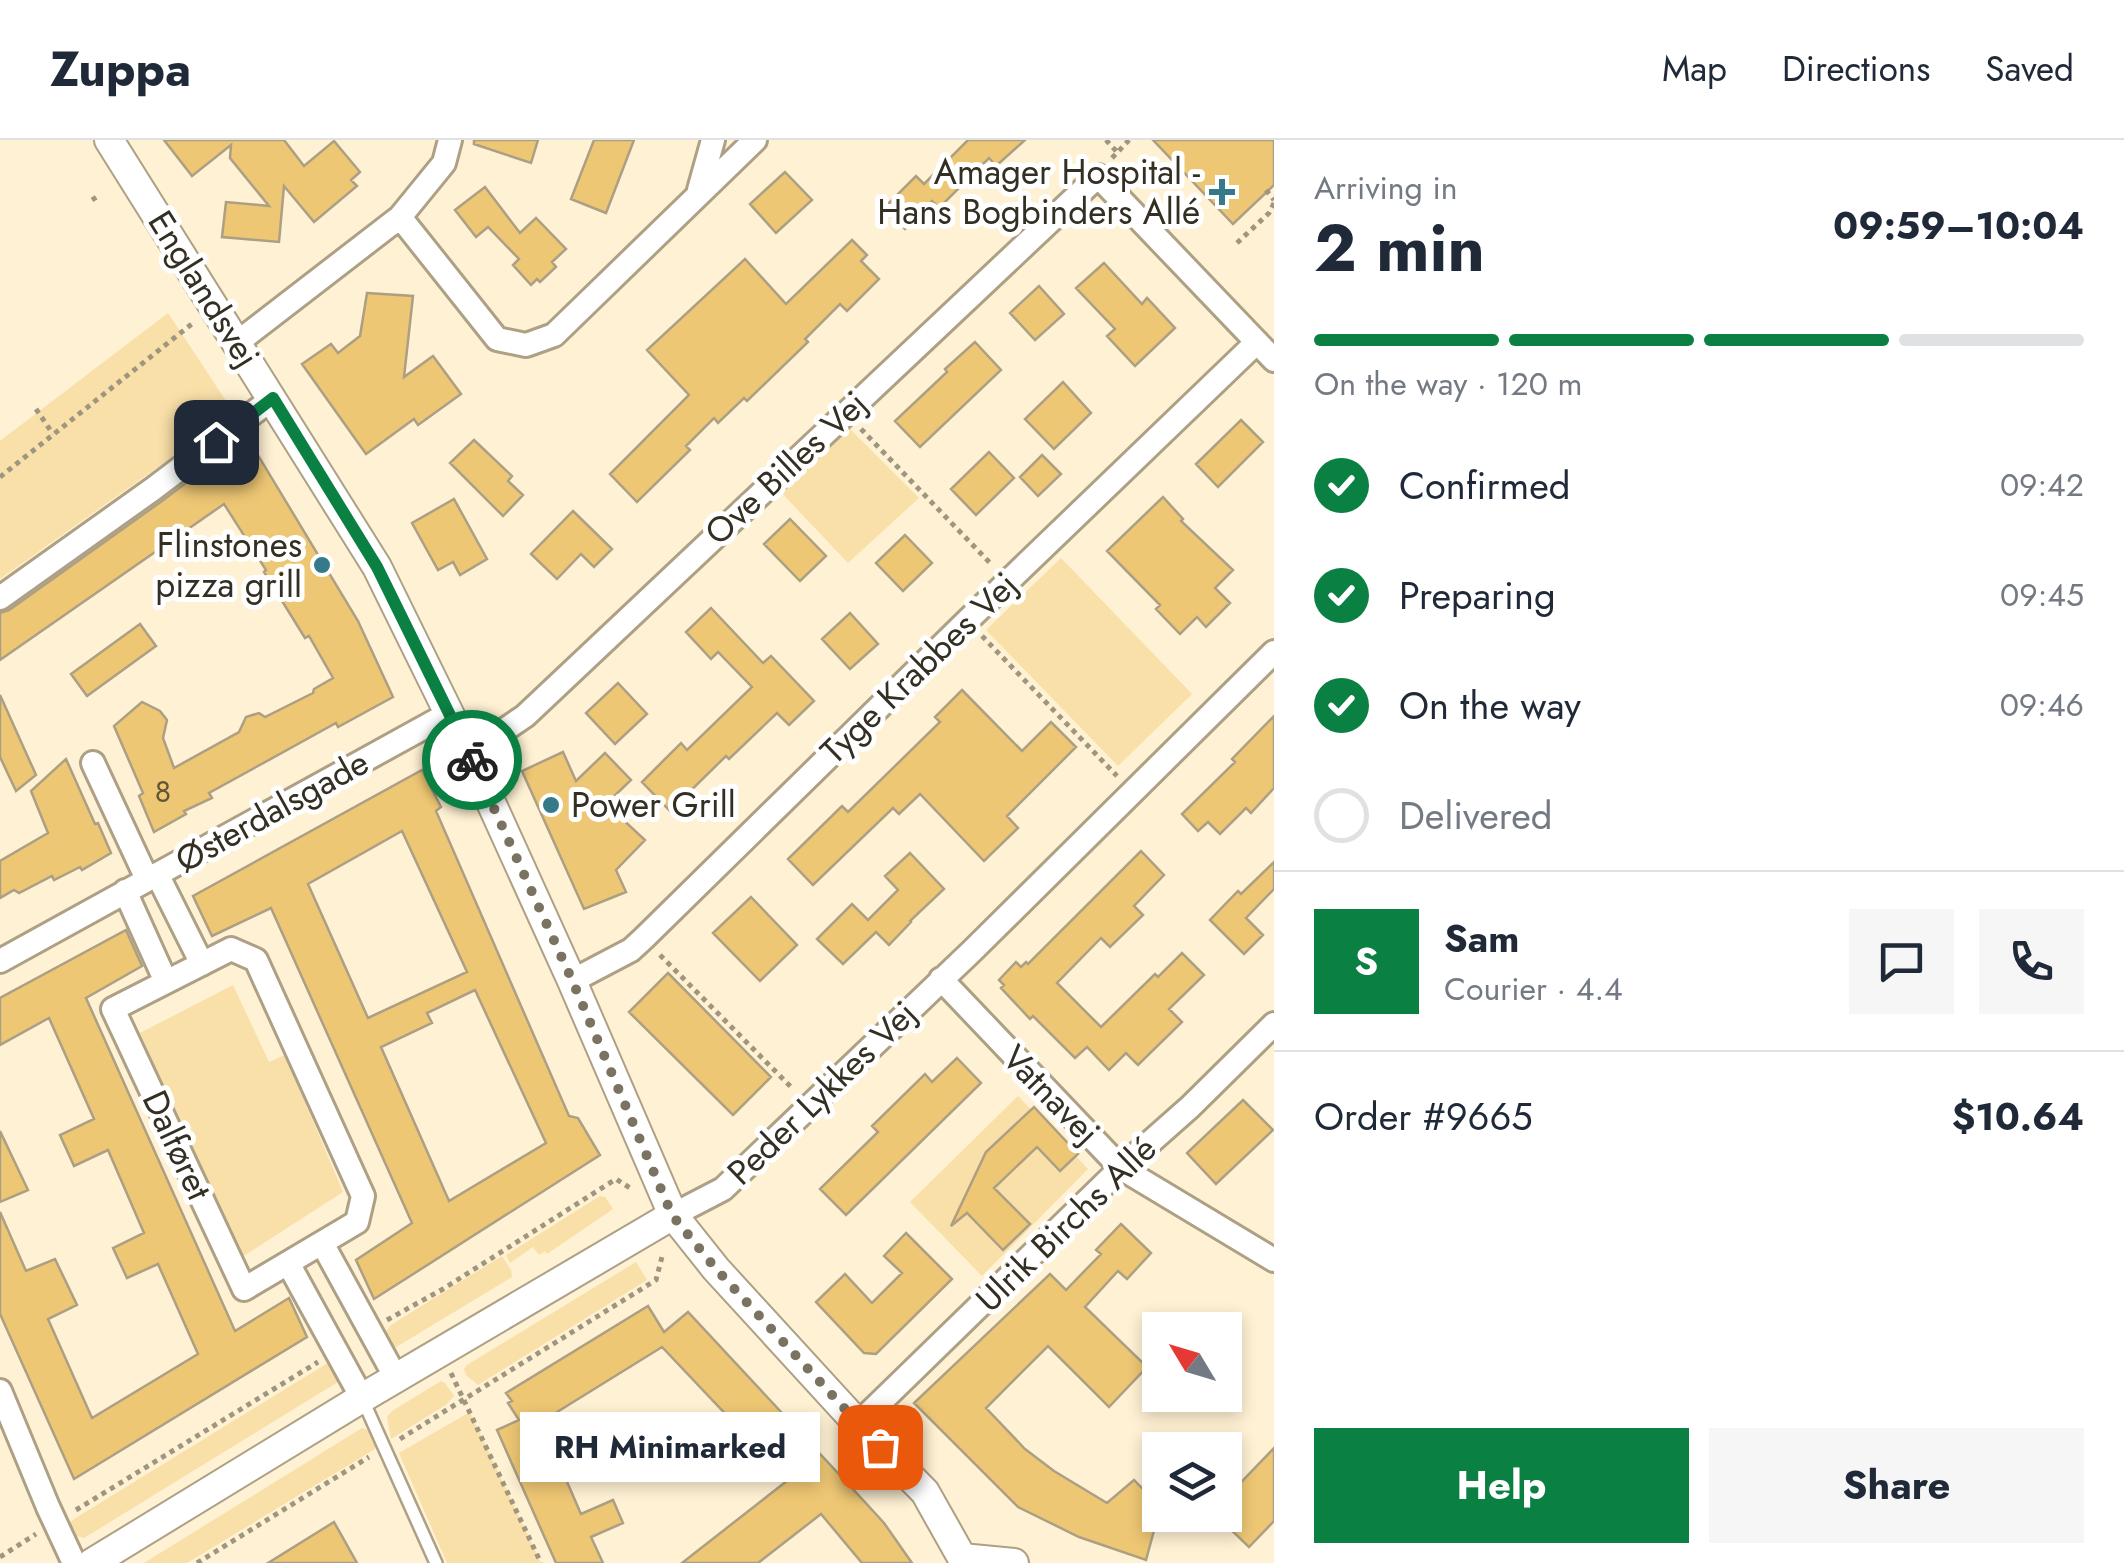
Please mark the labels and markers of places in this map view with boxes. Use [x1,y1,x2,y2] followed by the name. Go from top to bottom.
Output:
[877,147,1201,237] place label: Amager Hospital - Hans Bogbinders Allé
[1209,179,1235,205] marker: Amager Hospital - Hans Bogbinders Allé
[174,400,259,485] pin
[155,520,302,610] place label: Flinstones pizza grill
[311,554,333,576] marker: Flinstones pizza grill
[571,780,736,830] place label: Power Grill
[540,794,562,816] marker: Power Grill
[838,1405,923,1490] pin
[520,1412,820,1482] callout: RH Minimarked

